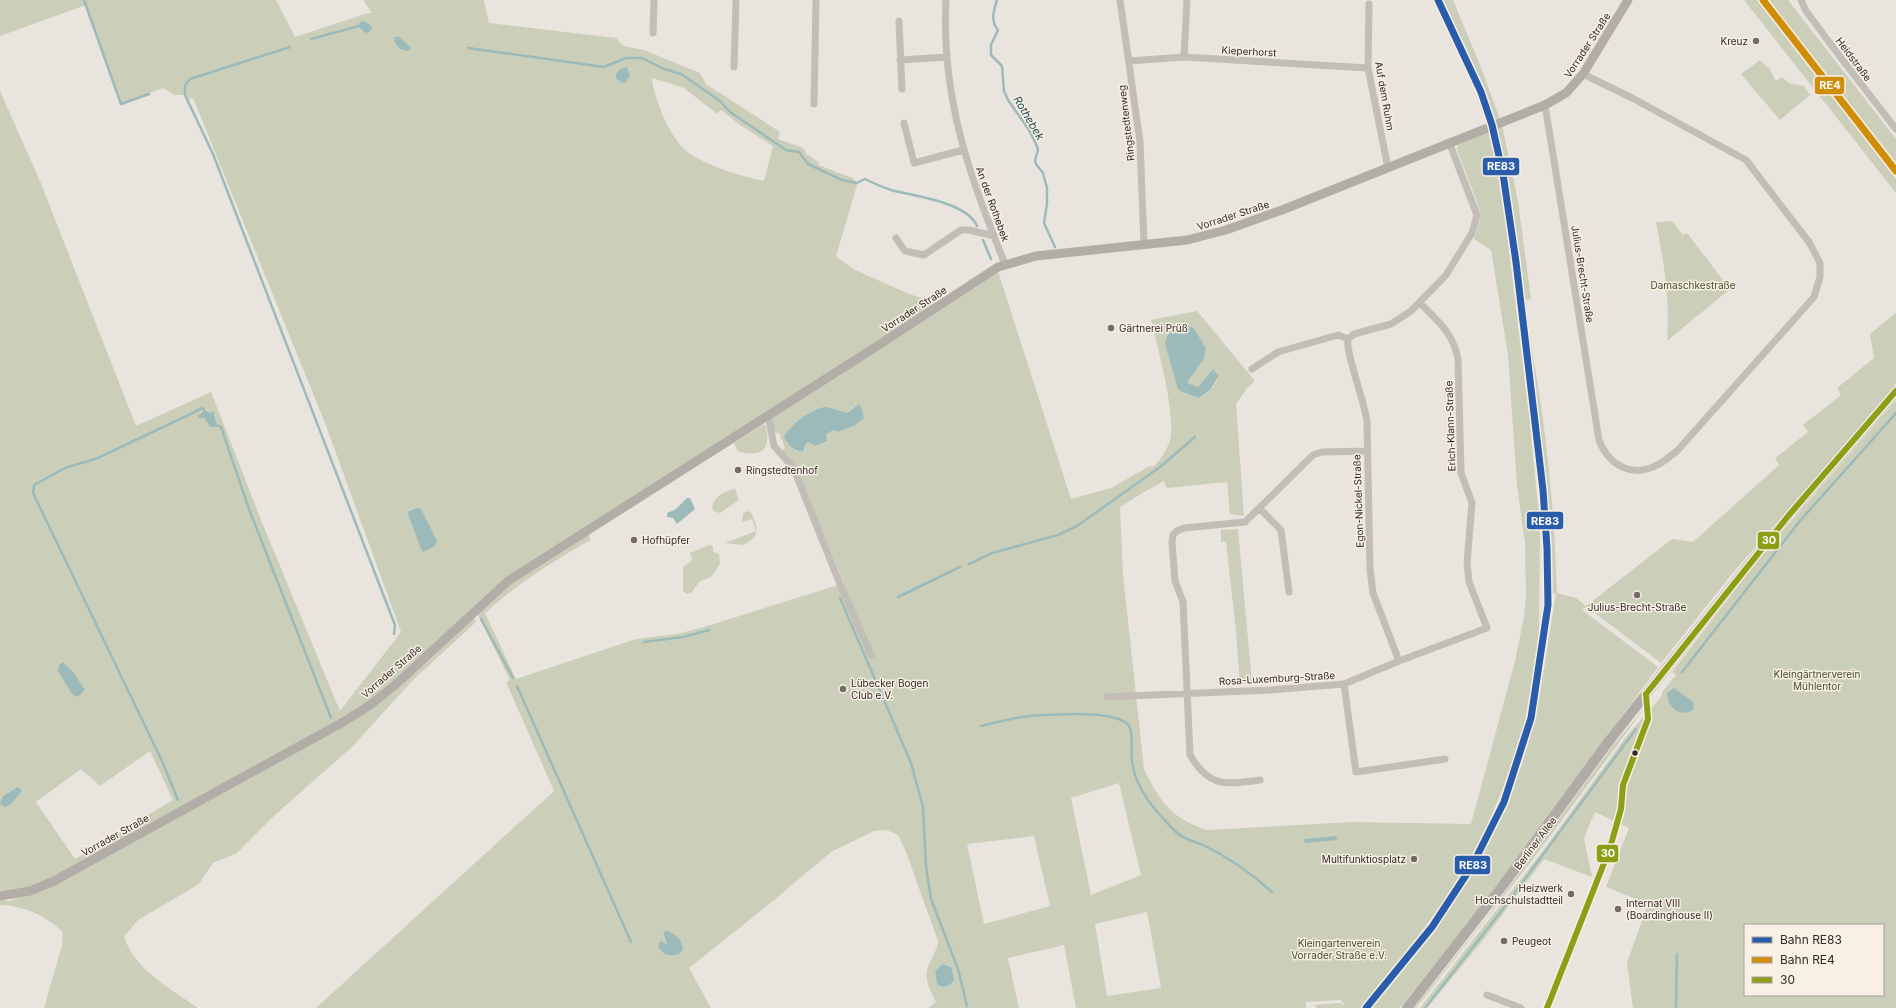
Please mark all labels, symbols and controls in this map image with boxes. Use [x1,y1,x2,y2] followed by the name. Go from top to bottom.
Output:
[1561,10,1613,80] street label: Vorrader Straße
[1720,35,1748,47] place label: Kreuz
[1834,35,1874,83] street label: Heidstraße
[1751,36,1761,46] marker: Kreuz
[1221,44,1278,58] street label: Kieperhorst
[1373,61,1397,131] street label: Auf dem Ruhm
[1814,76,1845,95] line badge: RE4
[1819,78,1841,92] text: RE4
[1115,84,1137,162] street label: Ringstedtenweg
[1010,93,1048,143] water label: Rothebek
[1482,157,1520,176] line badge: RE83
[1487,159,1515,173] text: RE83
[974,165,1012,244] street label: An der Rothebek
[1195,198,1271,232] street label: Vorrader Straße
[1569,224,1597,324] street label: Julius-Brecht-Straße
[1650,279,1736,291] park label: Damaschkestraße
[879,283,949,335] street label: Vorrader Straße
[1119,322,1188,334] place label: Gärtnerei Prüß
[1106,323,1116,333] marker: Gärtnerei Prüß
[1442,380,1458,472] street label: Erich-Klann-Straße
[1350,454,1366,548] street label: Egon-Nickel-Straße
[746,464,818,476] place label: Ringstedtenhof
[733,465,743,475] marker: Ringstedtenhof
[1526,511,1564,530] line badge: RE83
[1531,514,1559,528] text: RE83
[1757,531,1780,550] line badge: 30
[1762,533,1776,547] text: 30
[642,534,690,546] place label: Hofhüpfer
[629,535,639,545] marker: Hofhüpfer
[1632,590,1642,600] marker: Julius-Brecht-Straße
[1588,601,1686,613] place label: Julius-Brecht-Straße
[359,642,423,700] street label: Vorrader Straße
[1774,668,1861,692] park label: Kleingärtnerverein Mühlentor
[1218,669,1336,687] street label: Rosa-Luxemburg-Straße
[851,677,928,701] place label: Lübecker Bogen Club e.V.
[838,684,848,694] marker: Lübecker Bogen Club e.V.
[1630,748,1640,758] unlabelled marker
[79,811,151,858] street label: Vorrader Straße
[1511,814,1559,872] street label: Berliner Allee
[1596,844,1619,863] line badge: 30
[1601,846,1615,860] text: 30
[1322,853,1406,865] place label: Multifunktiosplatz
[1409,854,1419,864] marker: Multifunktiosplatz
[1454,855,1491,875] line badge: RE83
[1459,858,1487,872] text: RE83
[1475,882,1564,906] place label: Heizwerk Hochschulstadtteil
[1566,889,1576,899] marker: Heizwerk Hochschulstadtteil
[1626,897,1713,921] place label: Internat VIII (Boardinghouse II)
[1613,904,1623,914] marker: Internat VIII (Boardinghouse II)
[1744,924,1884,996] legend
[1780,932,1842,947] text: Bahn RE83
[1512,935,1552,947] place label: Peugeot
[1499,936,1509,946] marker: Peugeot
[1291,937,1387,961] park label: Kleingartenverein Vorrader Straße e.V.
[1780,952,1835,967] text: Bahn RE4
[1780,972,1795,987] text: 30

